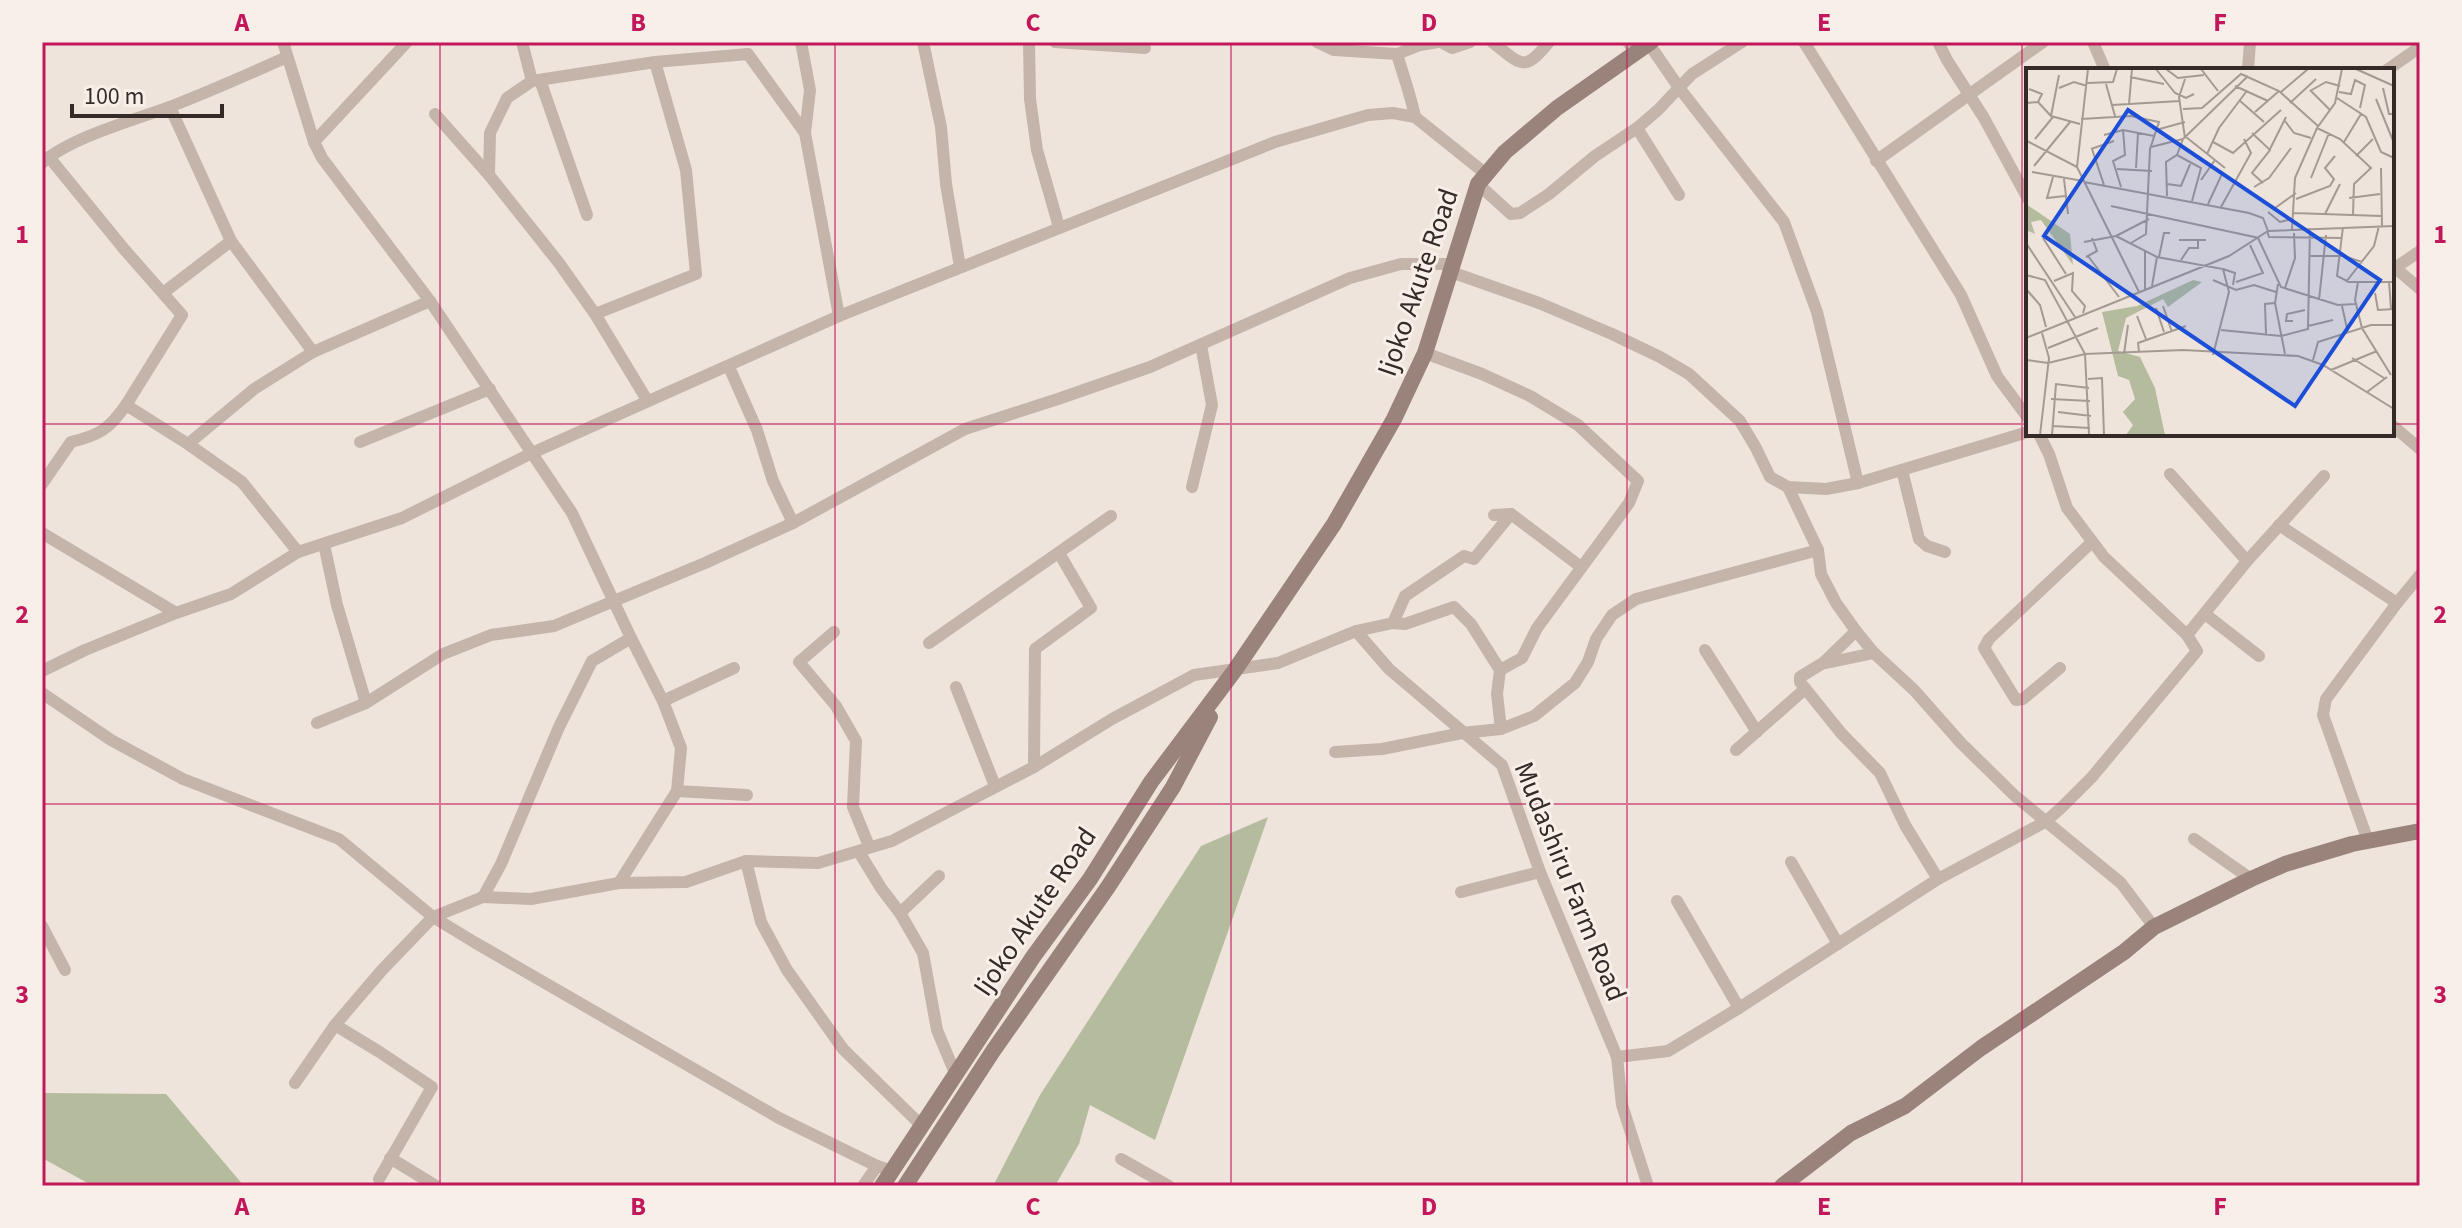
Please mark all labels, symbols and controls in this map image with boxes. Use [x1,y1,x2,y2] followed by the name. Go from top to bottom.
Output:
[234,4,251,41] text: A
[630,4,646,41] text: B
[1025,4,1041,41] text: C
[1421,4,1437,41] text: D
[1817,4,1831,41] text: E
[2213,4,2227,41] text: F
[72,68,222,118] scale bar
[2026,68,2394,436] inset map
[84,79,144,114] text: 100 m
[1367,183,1469,382] street label: Ijoko Akute Road
[15,216,29,253] text: 1
[2433,216,2447,253] text: 1
[15,596,29,633] text: 2
[2433,596,2447,633] text: 2
[1504,756,1636,1007] street label: Mudashiru Farm Road
[963,819,1106,1004] street label: Ijoko Akute Road
[15,976,29,1013] text: 3
[2433,976,2447,1013] text: 3
[234,1188,251,1225] text: A
[630,1188,646,1225] text: B
[1025,1188,1041,1225] text: C
[1421,1188,1437,1225] text: D
[1817,1188,1831,1225] text: E
[2213,1188,2227,1225] text: F

